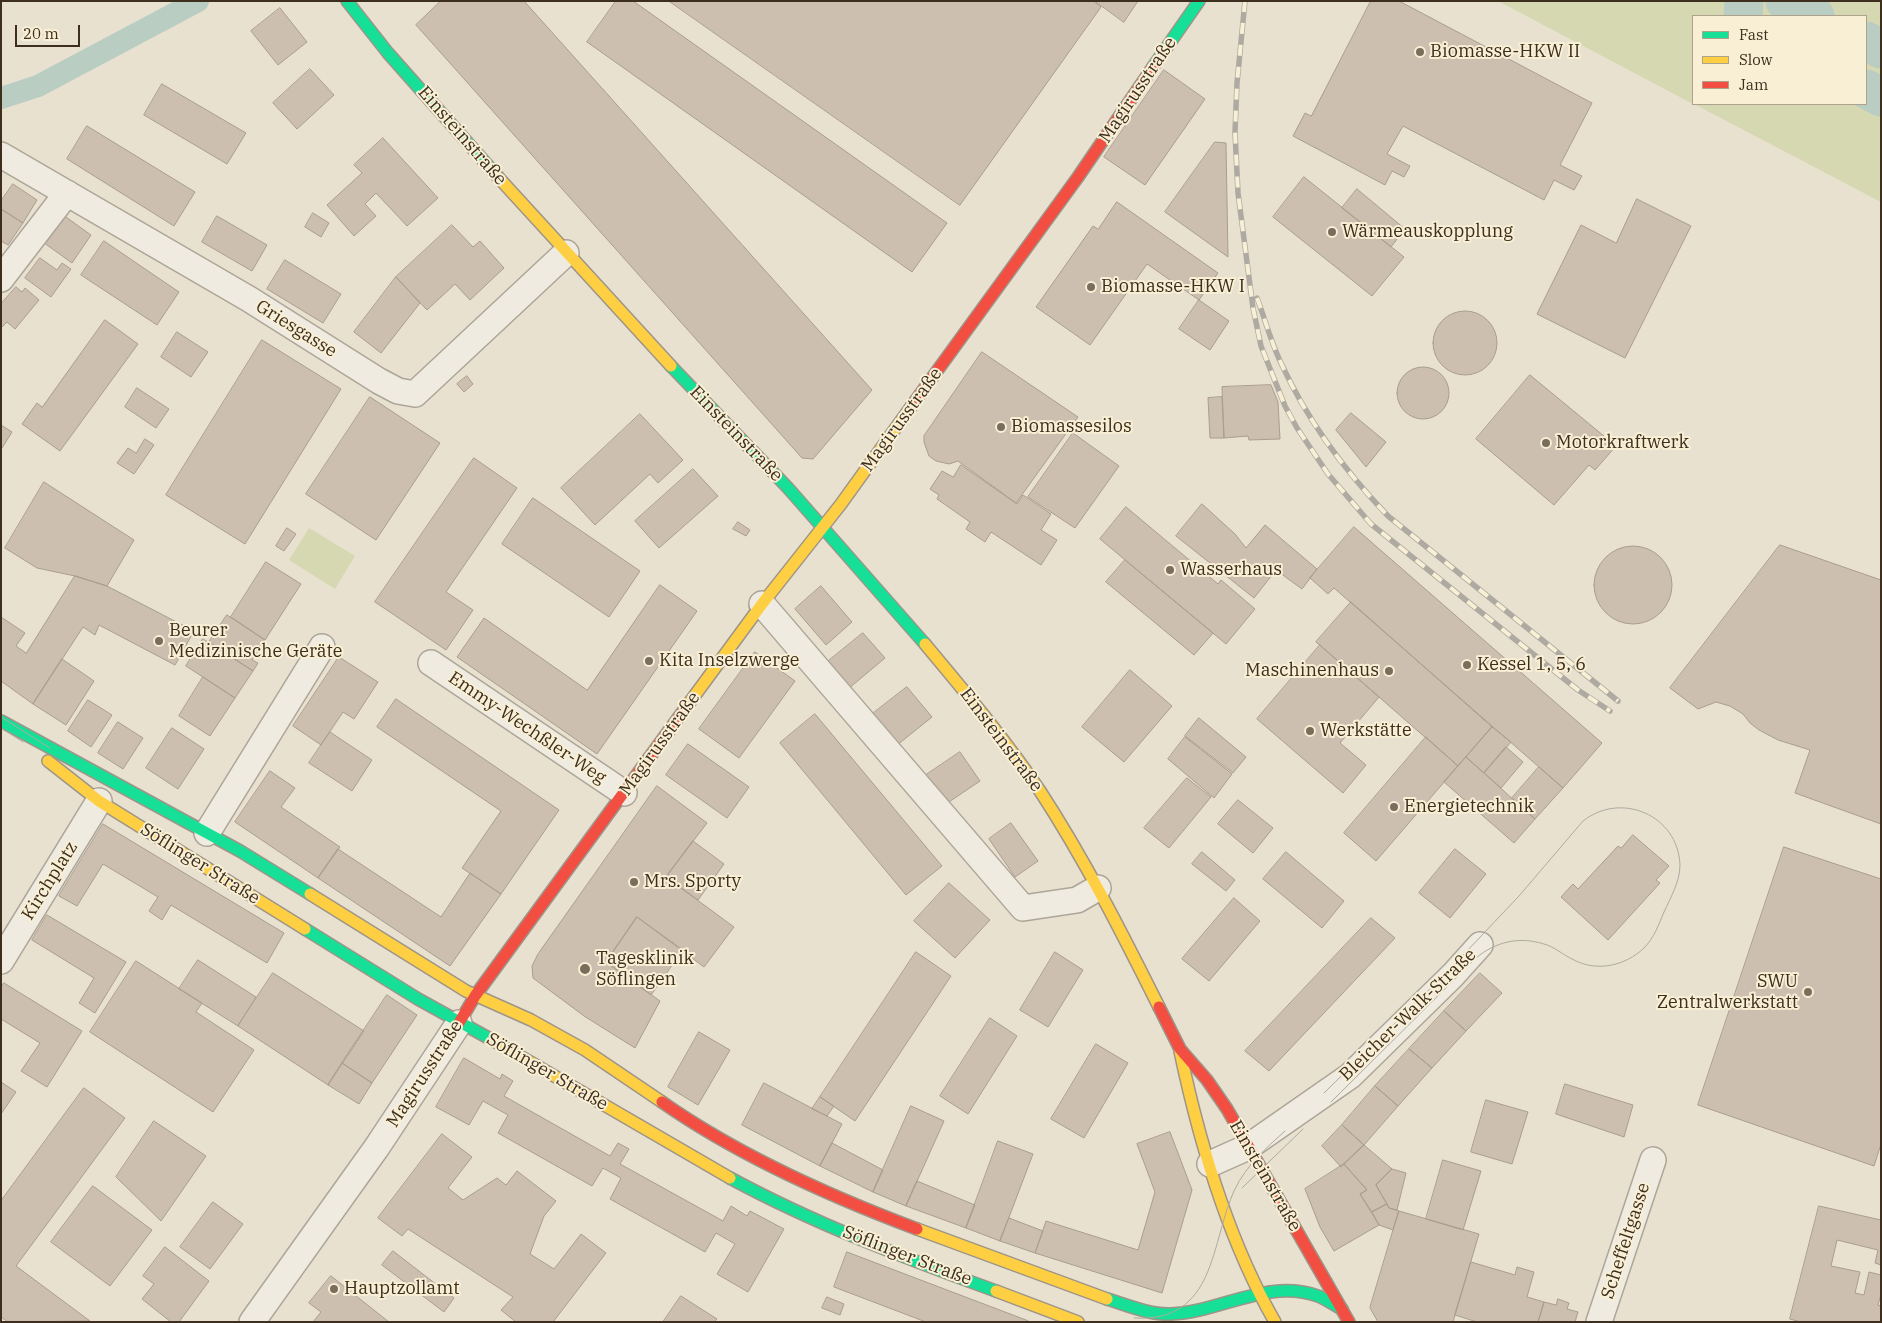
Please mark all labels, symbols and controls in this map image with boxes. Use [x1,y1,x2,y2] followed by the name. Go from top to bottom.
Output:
[18,15,82,47] scale bar
[1692,15,1867,105] legend
[23,24,59,43] text: 20 m
[1739,25,1769,44] text: Fast
[1095,33,1181,147] street label: Magirusstraße
[1430,41,1580,63] place label: Biomasse-HKW II
[1414,46,1426,58] marker: Biomasse-HKW II
[1739,50,1772,69] text: Slow
[1739,75,1768,94] text: Jam
[413,82,511,190] street label: Einsteinstraße
[1342,221,1513,243] place label: Wärmeauskopplung
[1326,226,1338,238] marker: Wärmeauskopplung
[1101,276,1245,298] place label: Biomasse-HKW I
[1085,281,1097,293] marker: Biomasse-HKW I
[251,296,341,362] street label: Griesgasse
[857,364,947,476] street label: Magirusstraße
[685,382,787,486] street label: Einsteinstraße
[1011,416,1132,438] place label: Biomassesilos
[995,421,1007,433] marker: Biomassesilos
[1556,432,1689,454] place label: Motorkraftwerk
[1540,437,1552,449] marker: Motorkraftwerk
[1180,559,1282,581] place label: Wasserhaus
[1164,564,1176,576] marker: Wasserhaus
[169,620,343,662] place label: Beurer Medizinische Geräte
[153,635,165,647] marker: Beurer Medizinische Geräte
[659,650,799,672] place label: Kita Inselzwerge
[1477,654,1586,676] place label: Kessel 1, 5, 6
[643,655,655,667] marker: Kita Inselzwerge
[1461,659,1473,671] marker: Kessel 1, 5, 6
[1245,660,1379,682] place label: Maschinenhaus
[1383,665,1395,677] marker: Maschinenhaus
[444,667,610,789] street label: Emmy-Wechßler-Weg
[955,684,1047,796] street label: Einsteinstraße
[615,688,705,800] street label: Magirusstraße
[1320,720,1412,742] place label: Werkstätte
[1304,725,1316,737] marker: Werkstätte
[1404,796,1534,818] place label: Energietechnik
[1388,801,1400,813] marker: Energietechnik
[136,819,264,909] street label: Söflinger Straße
[17,838,83,924] street label: Kirchplatz
[644,871,741,893] place label: Mrs. Sporty
[628,876,640,888] marker: Mrs. Sporty
[1335,944,1481,1086] street label: Bleicher-Walk-Straße
[596,948,694,991] place label: Tagesklinik Söflingen
[578,962,592,976] marker: Tagesklinik Söflingen
[1657,971,1798,1014] place label: SWU Zentralwerkstatt
[1802,986,1814,998] marker: SWU Zentralwerkstatt
[382,1017,468,1131] street label: Magirusstraße
[482,1028,612,1116] street label: Söflinger Straße
[1225,1117,1305,1235] street label: Einsteinstraße
[1597,1180,1655,1302] street label: Scheffeltgasse
[839,1221,975,1291] street label: Söflinger Straße
[344,1278,460,1300] place label: Hauptzollamt
[328,1283,340,1295] marker: Hauptzollamt

